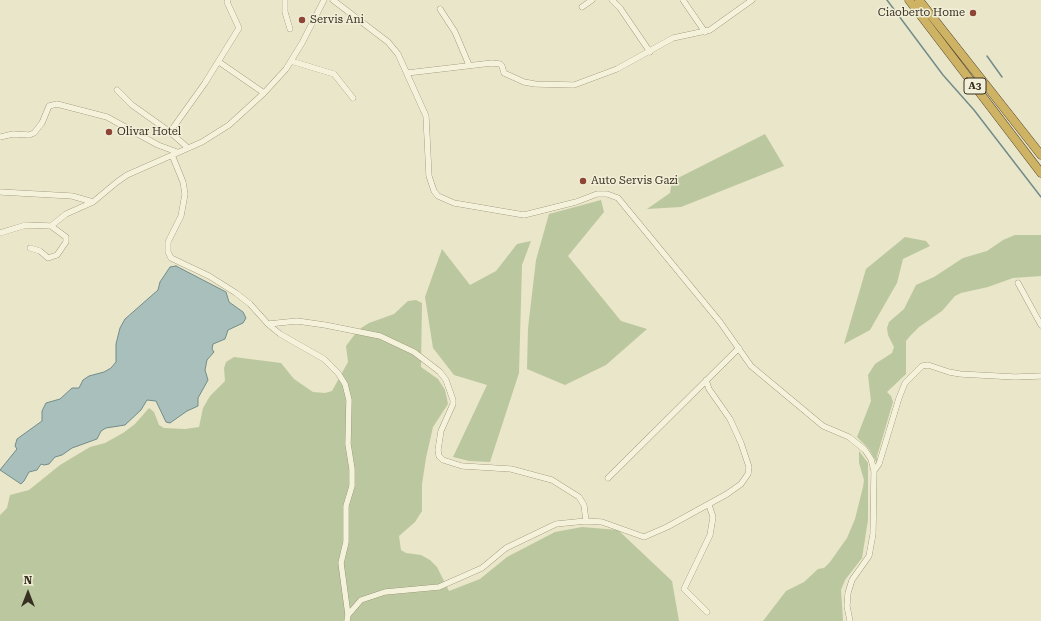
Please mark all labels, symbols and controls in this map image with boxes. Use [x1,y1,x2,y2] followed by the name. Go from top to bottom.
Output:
[878,6,965,20] place label: Ciaoberto Home
[968,8,978,18] marker: Ciaoberto Home
[310,13,364,27] place label: Servis Ani
[297,15,307,25] marker: Servis Ani
[964,78,986,94] road number: A3
[117,125,181,139] place label: Olivar Hotel
[104,127,114,137] marker: Olivar Hotel
[591,174,678,188] place label: Auto Servis Gazi
[578,176,588,186] marker: Auto Servis Gazi
[8,573,48,613] north arrow
[24,574,32,587] text: N

